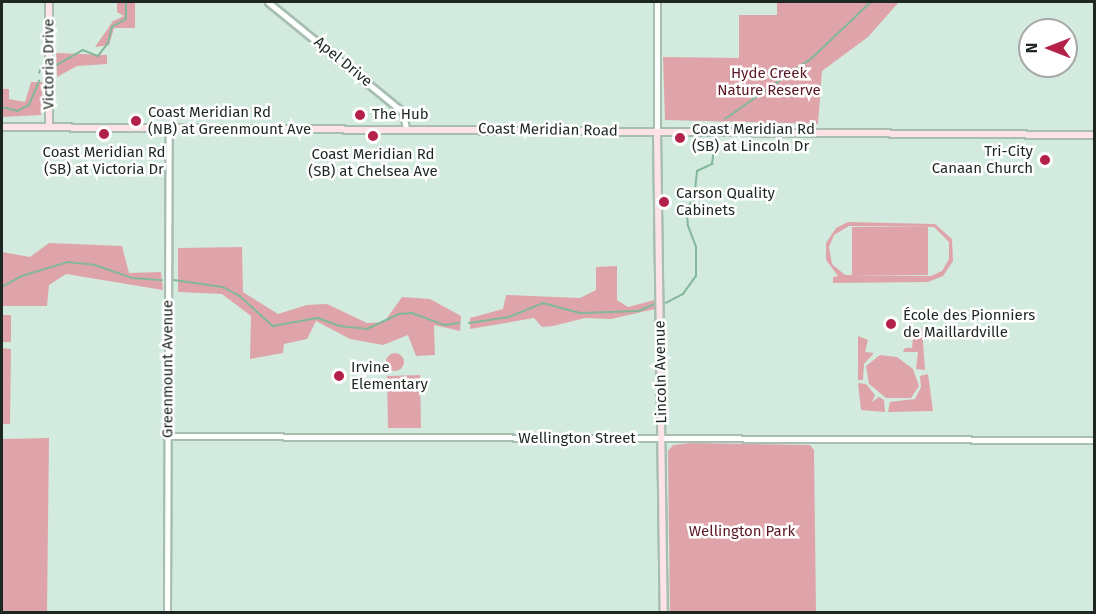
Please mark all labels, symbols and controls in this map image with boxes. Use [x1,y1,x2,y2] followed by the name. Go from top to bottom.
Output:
[40,18,58,110] street label: Victoria Drive
[1018,18,1078,78] north arrow
[310,33,376,91] street label: Apel Drive
[1022,43,1041,53] text: N
[717,64,821,99] park label: Hyde Creek Nature Reserve
[148,103,311,138] place label: Coast Meridian Rd (NB) at Greenmount Ave
[372,106,429,124] place label: The Hub
[353,108,367,122] marker: The Hub
[129,114,143,128] marker: Coast Meridian Rd (NB) at Greenmount Ave
[478,120,618,140] street label: Coast Meridian Road
[692,120,815,155] place label: Coast Meridian Rd (SB) at Lincoln Dr
[97,127,111,141] marker: Coast Meridian Rd (SB) at Victoria Dr
[366,129,380,143] marker: Coast Meridian Rd (SB) at Chelsea Ave
[673,131,687,145] marker: Coast Meridian Rd (SB) at Lincoln Dr
[932,142,1033,177] place label: Tri-City Canaan Church
[43,143,165,178] place label: Coast Meridian Rd (SB) at Victoria Dr
[308,145,438,180] place label: Coast Meridian Rd (SB) at Chelsea Ave
[1038,153,1052,167] marker: Tri-City Canaan Church
[676,184,775,219] place label: Carson Quality Cabinets
[657,195,671,209] marker: Carson Quality Cabinets
[159,300,177,438] street label: Greenmount Avenue
[903,306,1035,341] place label: École des Pionniers de Maillardville
[884,317,898,331] marker: École des Pionniers de Maillardville
[651,320,671,424] street label: Lincoln Avenue
[351,358,428,393] place label: Irvine Elementary
[332,369,346,383] marker: Irvine Elementary
[518,430,636,448] street label: Wellington Street
[689,523,795,541] park label: Wellington Park

